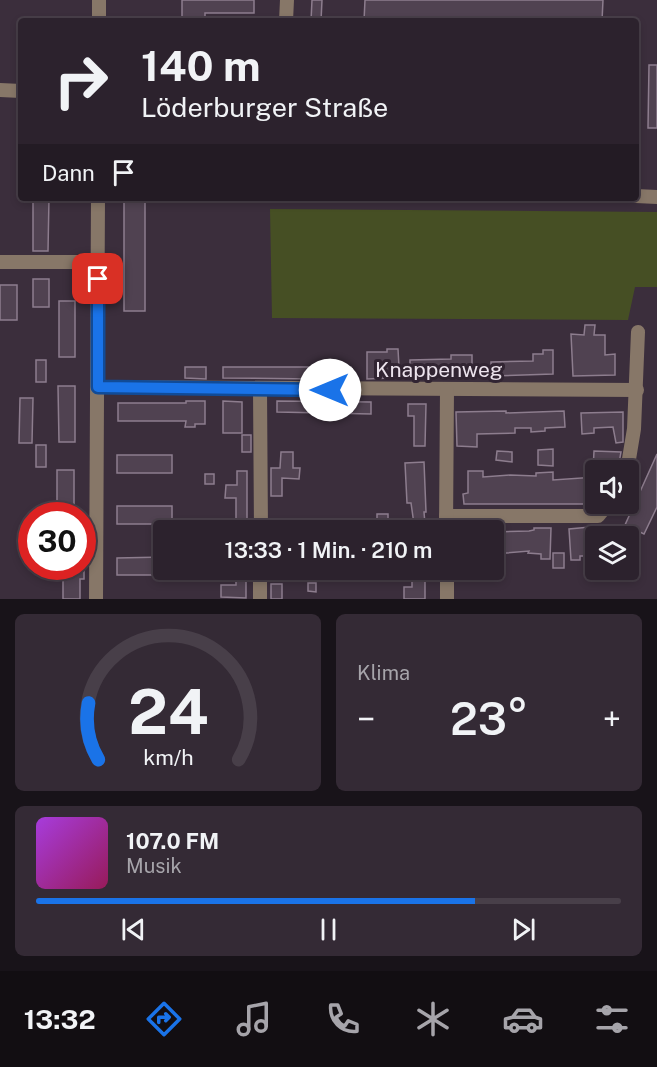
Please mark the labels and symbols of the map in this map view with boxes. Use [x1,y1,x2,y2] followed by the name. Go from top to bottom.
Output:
[72,253,123,304] pin
[375,357,503,382] street label: Knappenweg
[298,358,362,422] position arrow
[18,502,96,580] speed limit sign: 30

